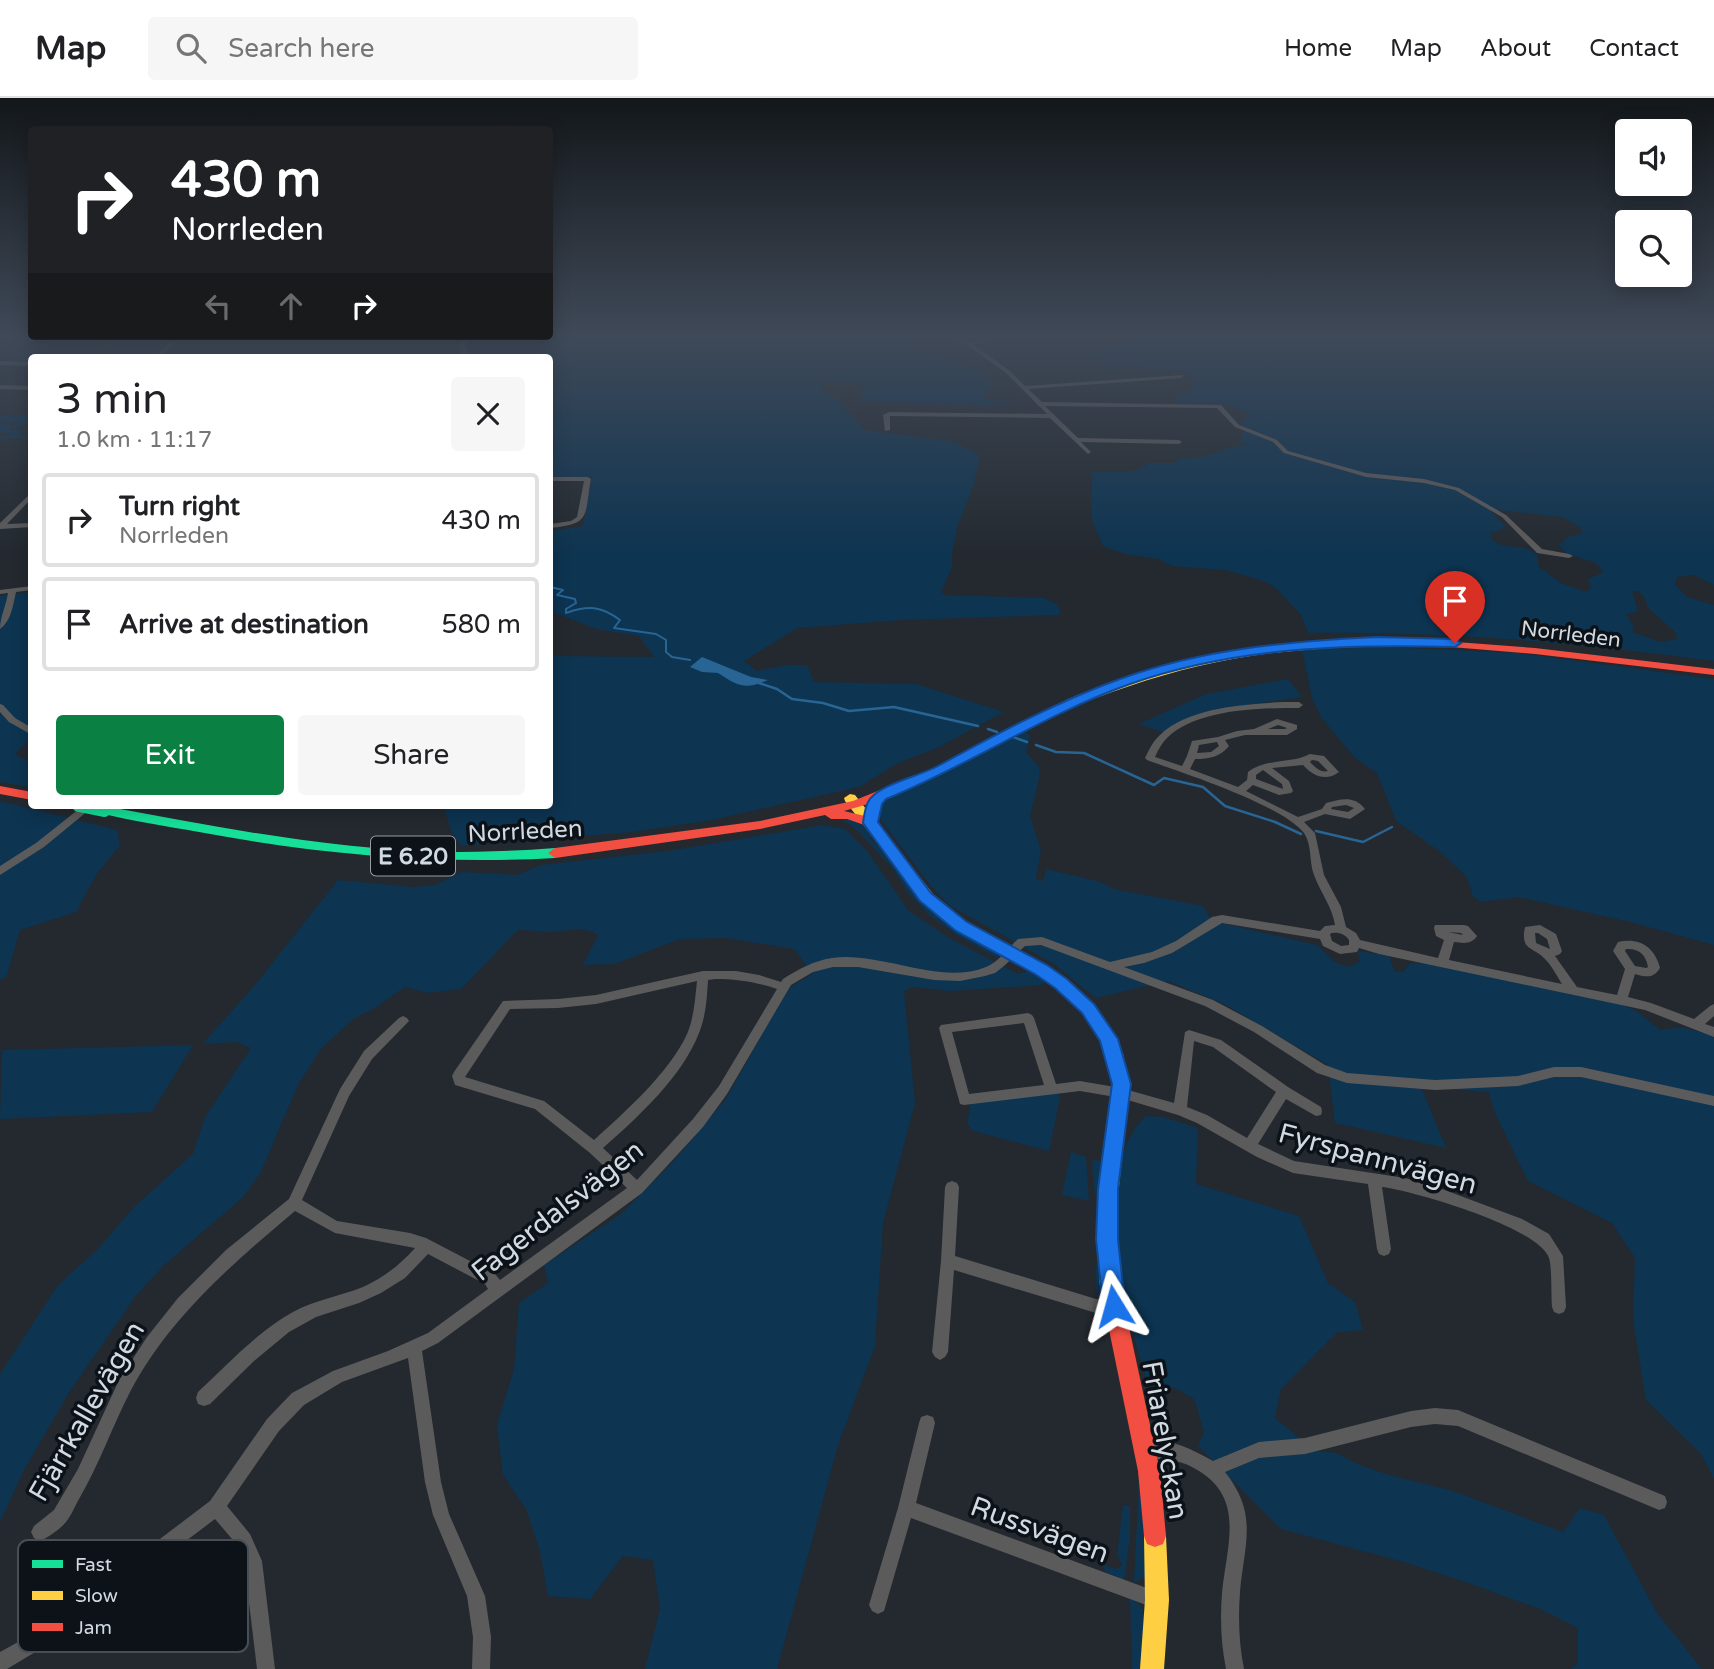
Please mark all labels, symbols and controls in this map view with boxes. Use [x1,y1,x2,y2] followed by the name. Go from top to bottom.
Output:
[148,17,638,80] search box
[35,29,106,68] text: Map
[172,29,210,67] icon: search
[228,33,374,64] text: Search here
[1284,34,1352,63] text: Home
[1390,34,1442,63] text: Map
[1480,34,1551,63] text: About
[1589,34,1679,63] text: Contact
[1615,119,1692,287] map controls
[1615,119,1692,196] button: sound
[171,151,321,210] text: 430 m
[56,154,147,245] icon: right
[1615,210,1692,287] button: search
[171,211,324,249] text: Norrleden
[199,287,237,325] icon: left
[272,287,310,325] icon: ahead
[345,287,383,325] icon: right
[56,374,168,425] text: 3 min
[451,377,525,451] button: close
[56,426,212,454] text: 1.0 km · 11:17
[119,491,240,522] text: Turn right
[60,501,98,539] icon: right
[441,505,521,536] text: 430 m
[119,522,229,550] text: Norrleden
[1425,571,1485,643] pin
[1436,582,1474,620] icon: arrive
[60,605,98,643] icon: arrive
[119,609,369,640] text: Arrive at destination
[441,609,521,640] text: 580 m
[1520,616,1622,653] street label: Norrleden
[56,715,284,795] button: Exit
[298,715,525,795] button: Share
[467,814,583,849] street label: Norrleden
[371,836,455,876] road number: E 6.20
[1275,1116,1481,1202] street label: Fyrspannvägen
[465,1133,650,1289] street label: Fagerdalsvägen
[1077,1269,1151,1343] position arrow
[22,1315,152,1508] street label: Fjärrkallevägen
[1134,1358,1196,1522] street label: Friarelyckan
[966,1489,1113,1571] street label: Russvägen
[18,1540,248,1652] legend
[75,1554,112,1576] text: Fast
[75,1585,118,1607] text: Slow
[75,1617,112,1639] text: Jam

